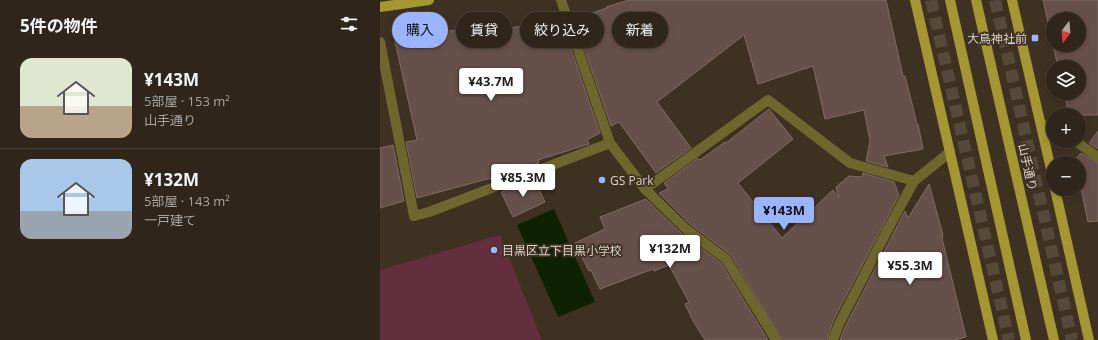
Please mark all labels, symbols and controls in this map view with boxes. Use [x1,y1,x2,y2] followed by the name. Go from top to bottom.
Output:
[392,12,448,48] chip: 購入
[456,12,512,48] chip: 賃貸
[520,12,604,48] chip: 絞り込み
[612,12,668,48] chip: 新着
[1046,12,1086,52] north arrow
[1046,12,1086,196] map controls
[338,13,360,35] icon: filters
[20,14,98,37] text: 5件の物件
[967,30,1027,47] place label: 大鳥神社前
[1030,33,1040,43] marker: 大鳥神社前
[1046,60,1086,100] button: layers
[144,68,199,91] text: ¥143M
[458,68,524,102] pin: ¥43.7M
[468,72,514,90] text: ¥43.7M
[52,74,100,122] icon: home
[144,92,230,110] text: 5部屋 · 153 m²
[1046,108,1086,148] button: +
[144,111,196,129] text: 山手通り
[1014,142,1042,192] street label: 山手通り
[1046,156,1086,196] button: −
[490,164,556,198] pin: ¥85.3M
[144,168,199,191] text: ¥132M
[500,168,546,186] text: ¥85.3M
[610,172,654,189] place label: GS Park
[52,175,100,223] icon: home
[597,175,607,185] marker: GS Park
[144,192,230,210] text: 5部屋 · 143 m²
[756,197,812,231] pin: ¥143M
[763,201,805,219] text: ¥143M
[144,211,196,229] text: 一戸建て
[642,235,698,269] pin: ¥132M
[649,239,691,257] text: ¥132M
[502,242,622,259] place label: 目黒区立下目黒小学校
[489,245,499,255] marker: 目黒区立下目黒小学校
[877,252,943,286] pin: ¥55.3M
[887,256,933,274] text: ¥55.3M

